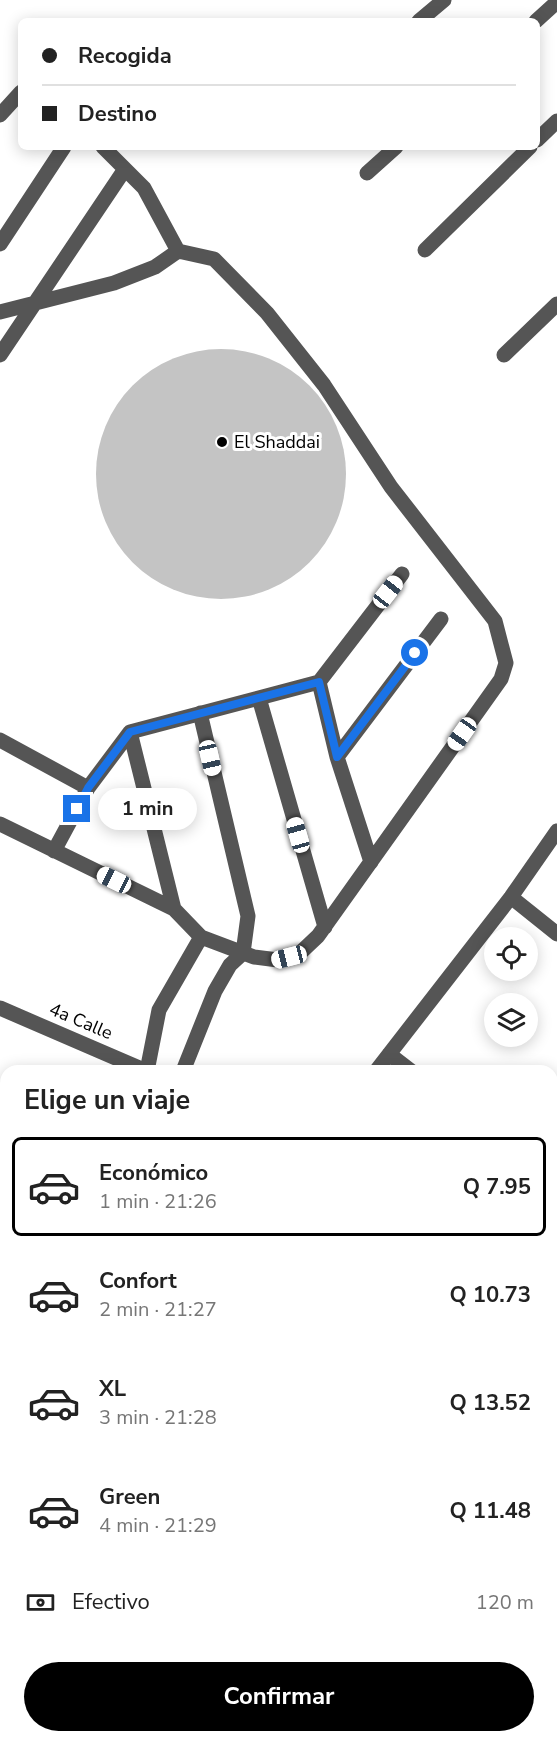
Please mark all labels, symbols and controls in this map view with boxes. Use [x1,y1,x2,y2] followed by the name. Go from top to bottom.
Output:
[78,41,172,71] text: Recogida
[78,99,157,129] text: Destino
[234,430,320,454] place label: El Shaddai
[215,435,229,449] marker: El Shaddai
[370,572,406,612] car
[401,639,428,666] route start
[444,714,480,754] car
[197,738,223,778] car
[98,788,197,830] callout: 1 min
[63,795,90,822] route end
[122,795,173,822] text: 1 min
[284,815,312,855] car
[94,864,134,896] car
[484,927,538,1047] map controls
[484,927,538,981] button: locate
[269,944,309,970] car
[484,993,538,1047] button: layers
[46,997,116,1045] street label: 4a Calle
[24,1082,190,1119] text: Elige un viaje
[99,1158,208,1188] text: Económico
[27,1160,81,1214] icon: car
[463,1172,531,1202] text: Q 7.95
[99,1188,217,1215] text: 1 min · 21:26
[99,1266,177,1296] text: Confort
[27,1268,81,1322] icon: car
[450,1280,531,1310] text: Q 10.73
[99,1296,217,1323] text: 2 min · 21:27
[99,1374,126,1404] text: XL
[27,1376,81,1430] icon: car
[450,1388,531,1418] text: Q 13.52
[99,1404,217,1431] text: 3 min · 21:28
[99,1482,160,1512] text: Green
[27,1484,81,1538] icon: car
[450,1496,531,1526] text: Q 11.48
[99,1512,217,1539] text: 4 min · 21:29
[24,1586,57,1619] icon: cash
[72,1587,150,1617] text: Efectivo
[476,1589,534,1616] text: 120 m
[24,1662,534,1731] button: Confirmar

